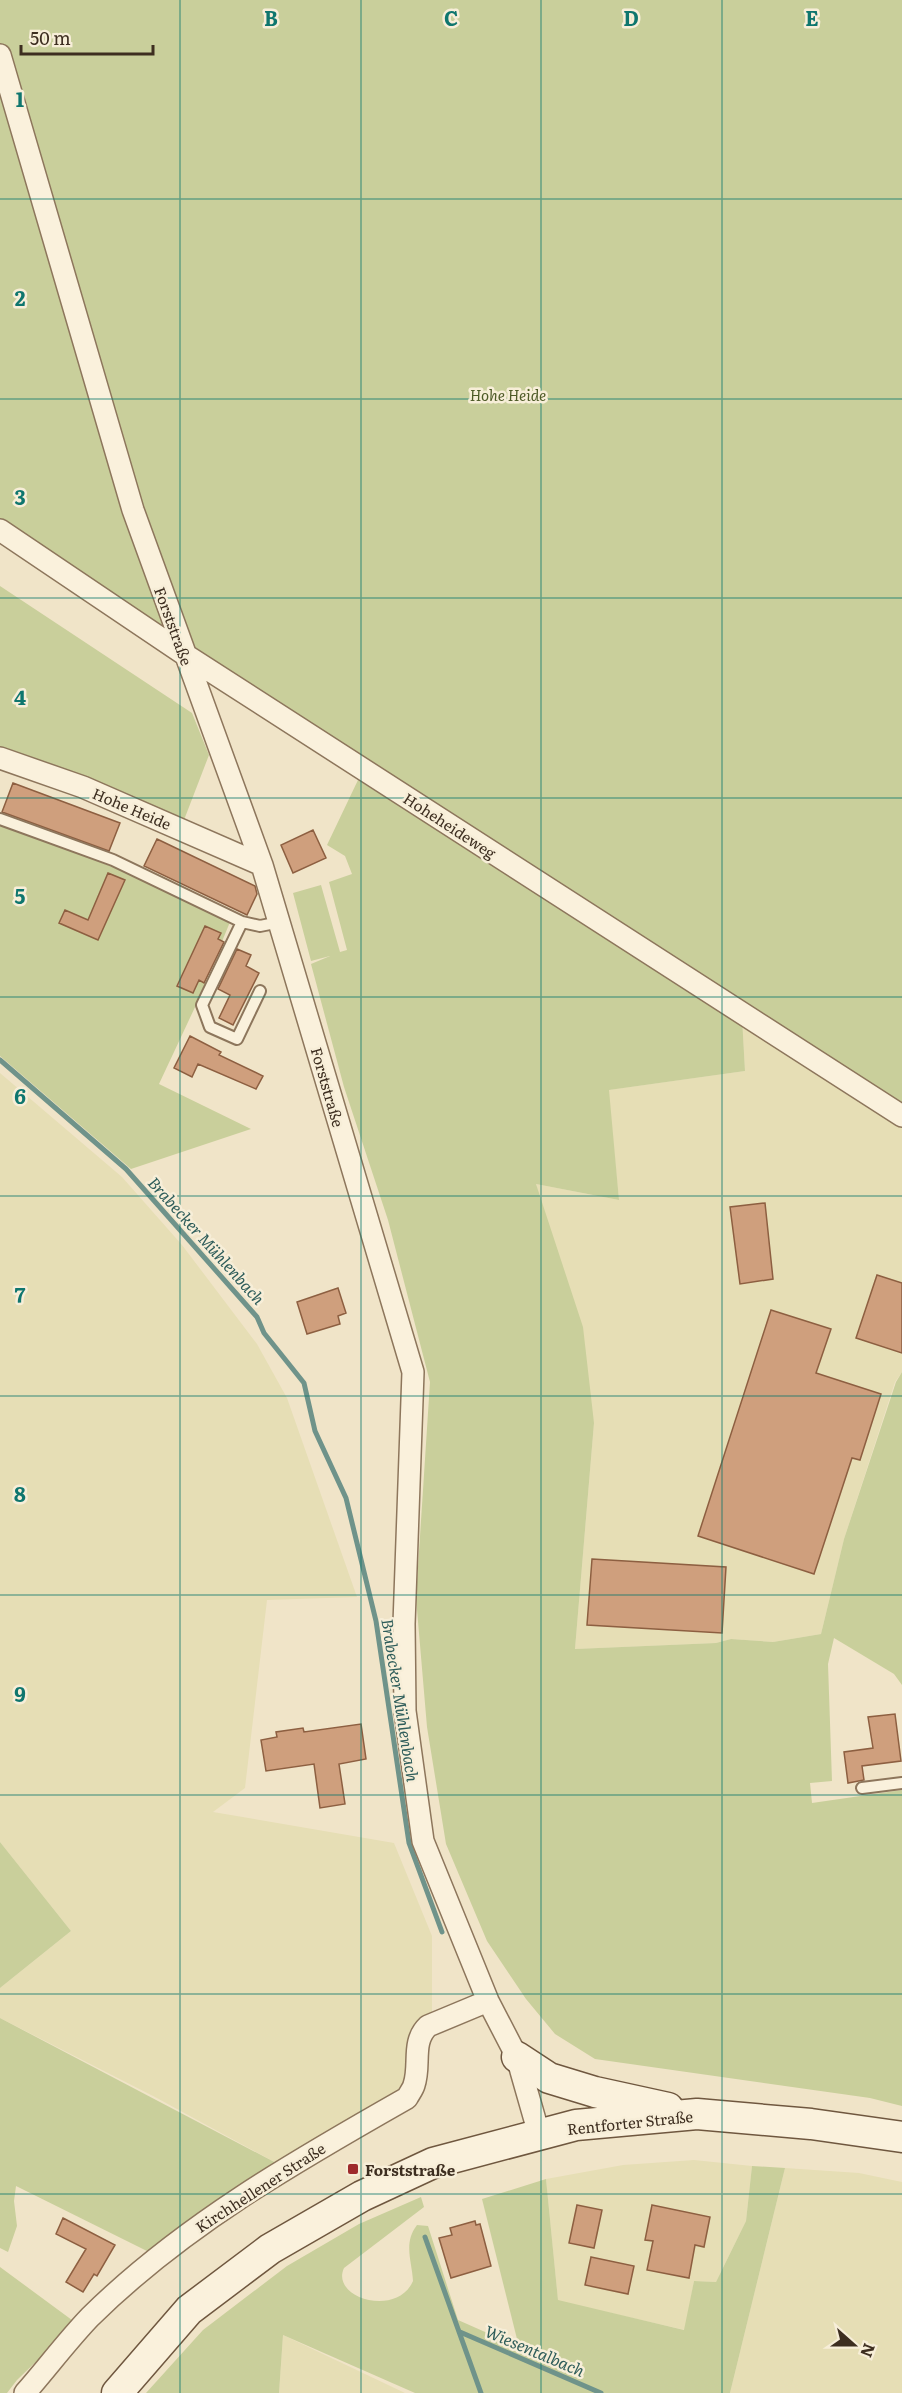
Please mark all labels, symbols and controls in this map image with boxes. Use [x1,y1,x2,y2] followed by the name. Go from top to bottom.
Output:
[264,2,278,32] text: B
[444,2,458,32] text: C
[623,2,639,32] text: D
[805,2,819,32] text: E
[21,18,153,56] scale bar
[30,24,71,51] text: 50 m
[16,83,24,113] text: 1
[15,282,26,312] text: 2
[470,383,546,406] park label: Hohe Heide
[14,481,26,511] text: 3
[149,583,199,669] street label: Forststraße
[14,681,26,711] text: 4
[89,781,175,835] street label: Hohe Heide
[399,786,501,864] street label: Hoheheideweg
[15,880,26,910] text: 5
[306,1044,350,1130] street label: Forststraße
[14,1080,26,1110] text: 6
[143,1171,271,1310] water label: Brabecker Mühlenbach
[15,1279,26,1309] text: 7
[14,1478,26,1508] text: 8
[376,1617,426,1784] water label: Brabecker Mühlenbach
[14,1678,26,1708] text: 9
[566,2104,694,2140] street label: Rentforter Straße
[191,2136,330,2238] street label: Kirchhellener Straße
[365,2158,456,2181] place label: Forststraße
[346,2162,360,2176] marker: Forststraße
[824,2315,884,2375] north arrow
[482,2318,589,2382] water label: Wiesentalbach
[855,2340,883,2361] text: N

